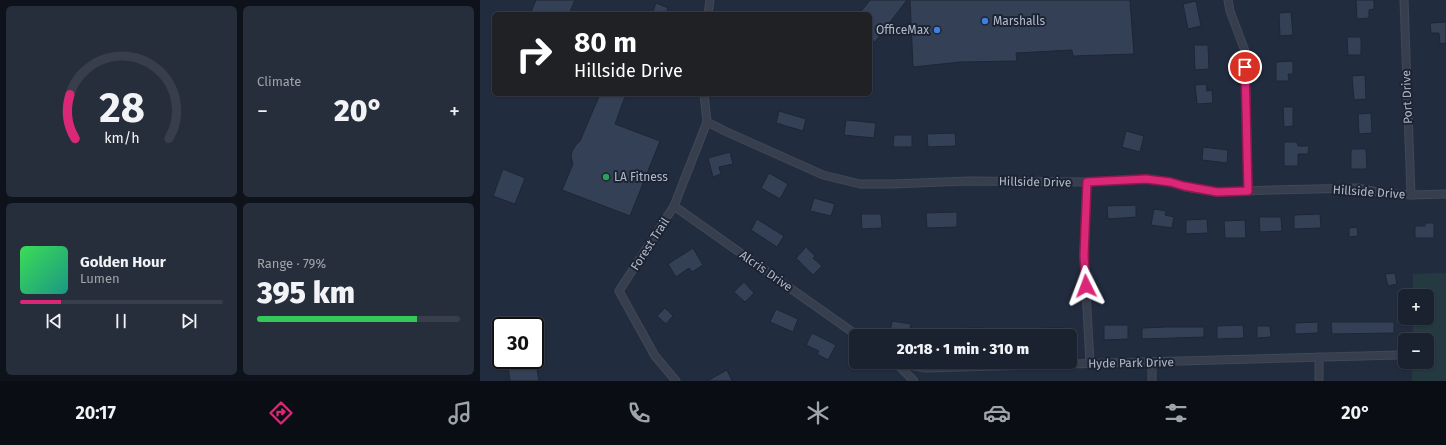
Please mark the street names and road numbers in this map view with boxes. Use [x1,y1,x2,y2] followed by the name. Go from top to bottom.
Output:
[1399,70,1415,124] street label: Port Drive
[999,174,1071,190] street label: Hillside Drive
[1332,182,1406,202] street label: Hillside Drive
[628,215,672,273] street label: Forest Trail
[737,248,795,294] street label: Alcris Drive
[1088,355,1174,371] street label: Hyde Park Drive

